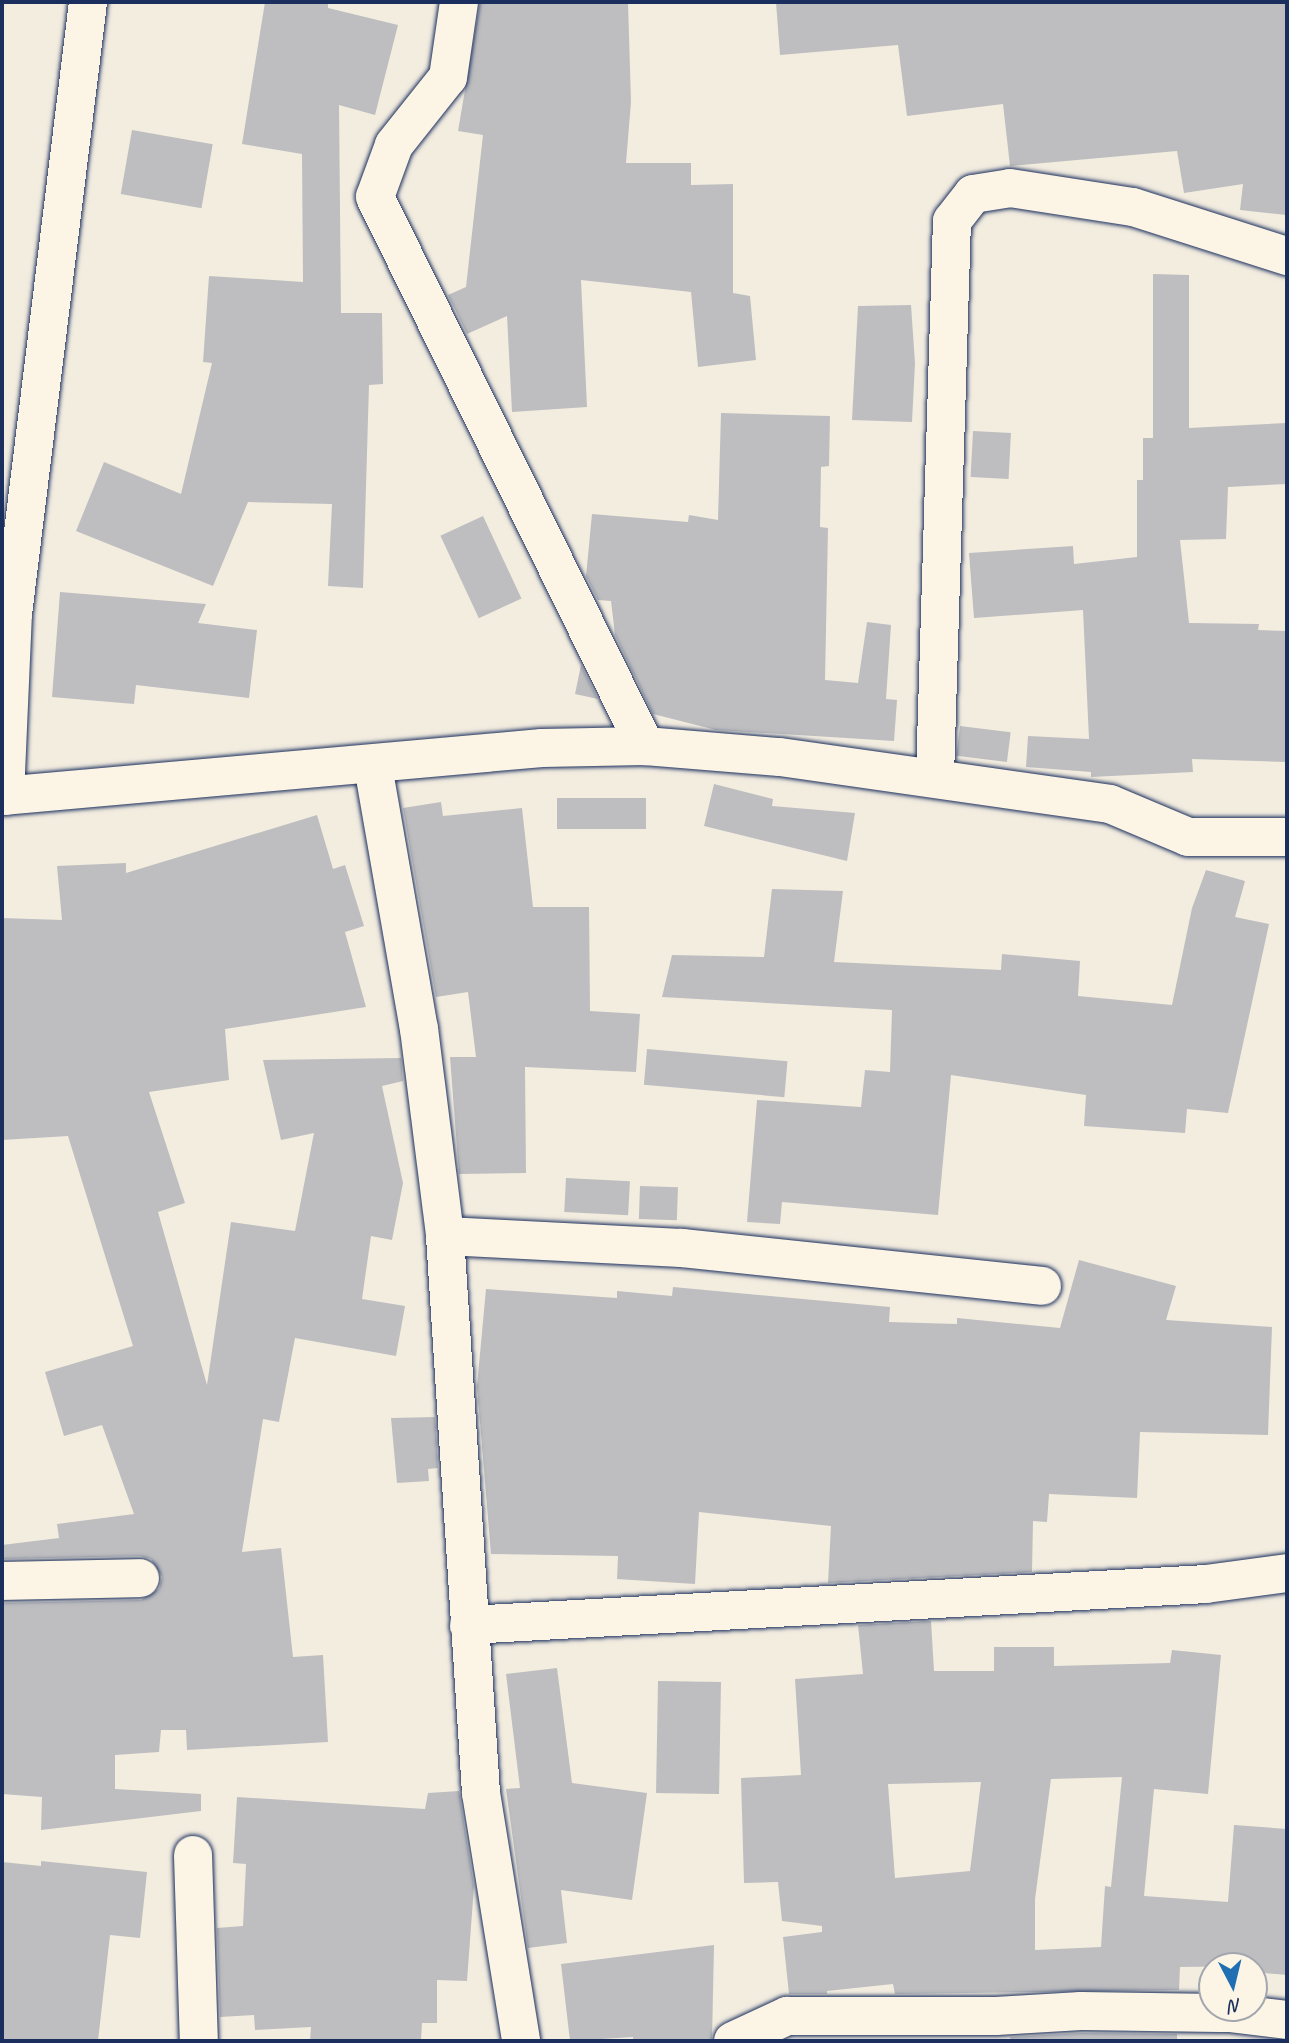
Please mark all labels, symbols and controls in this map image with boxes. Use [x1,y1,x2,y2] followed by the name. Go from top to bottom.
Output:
[1198,1952,1268,2022] north arrow
[1228,1993,1243,2018] text: N

